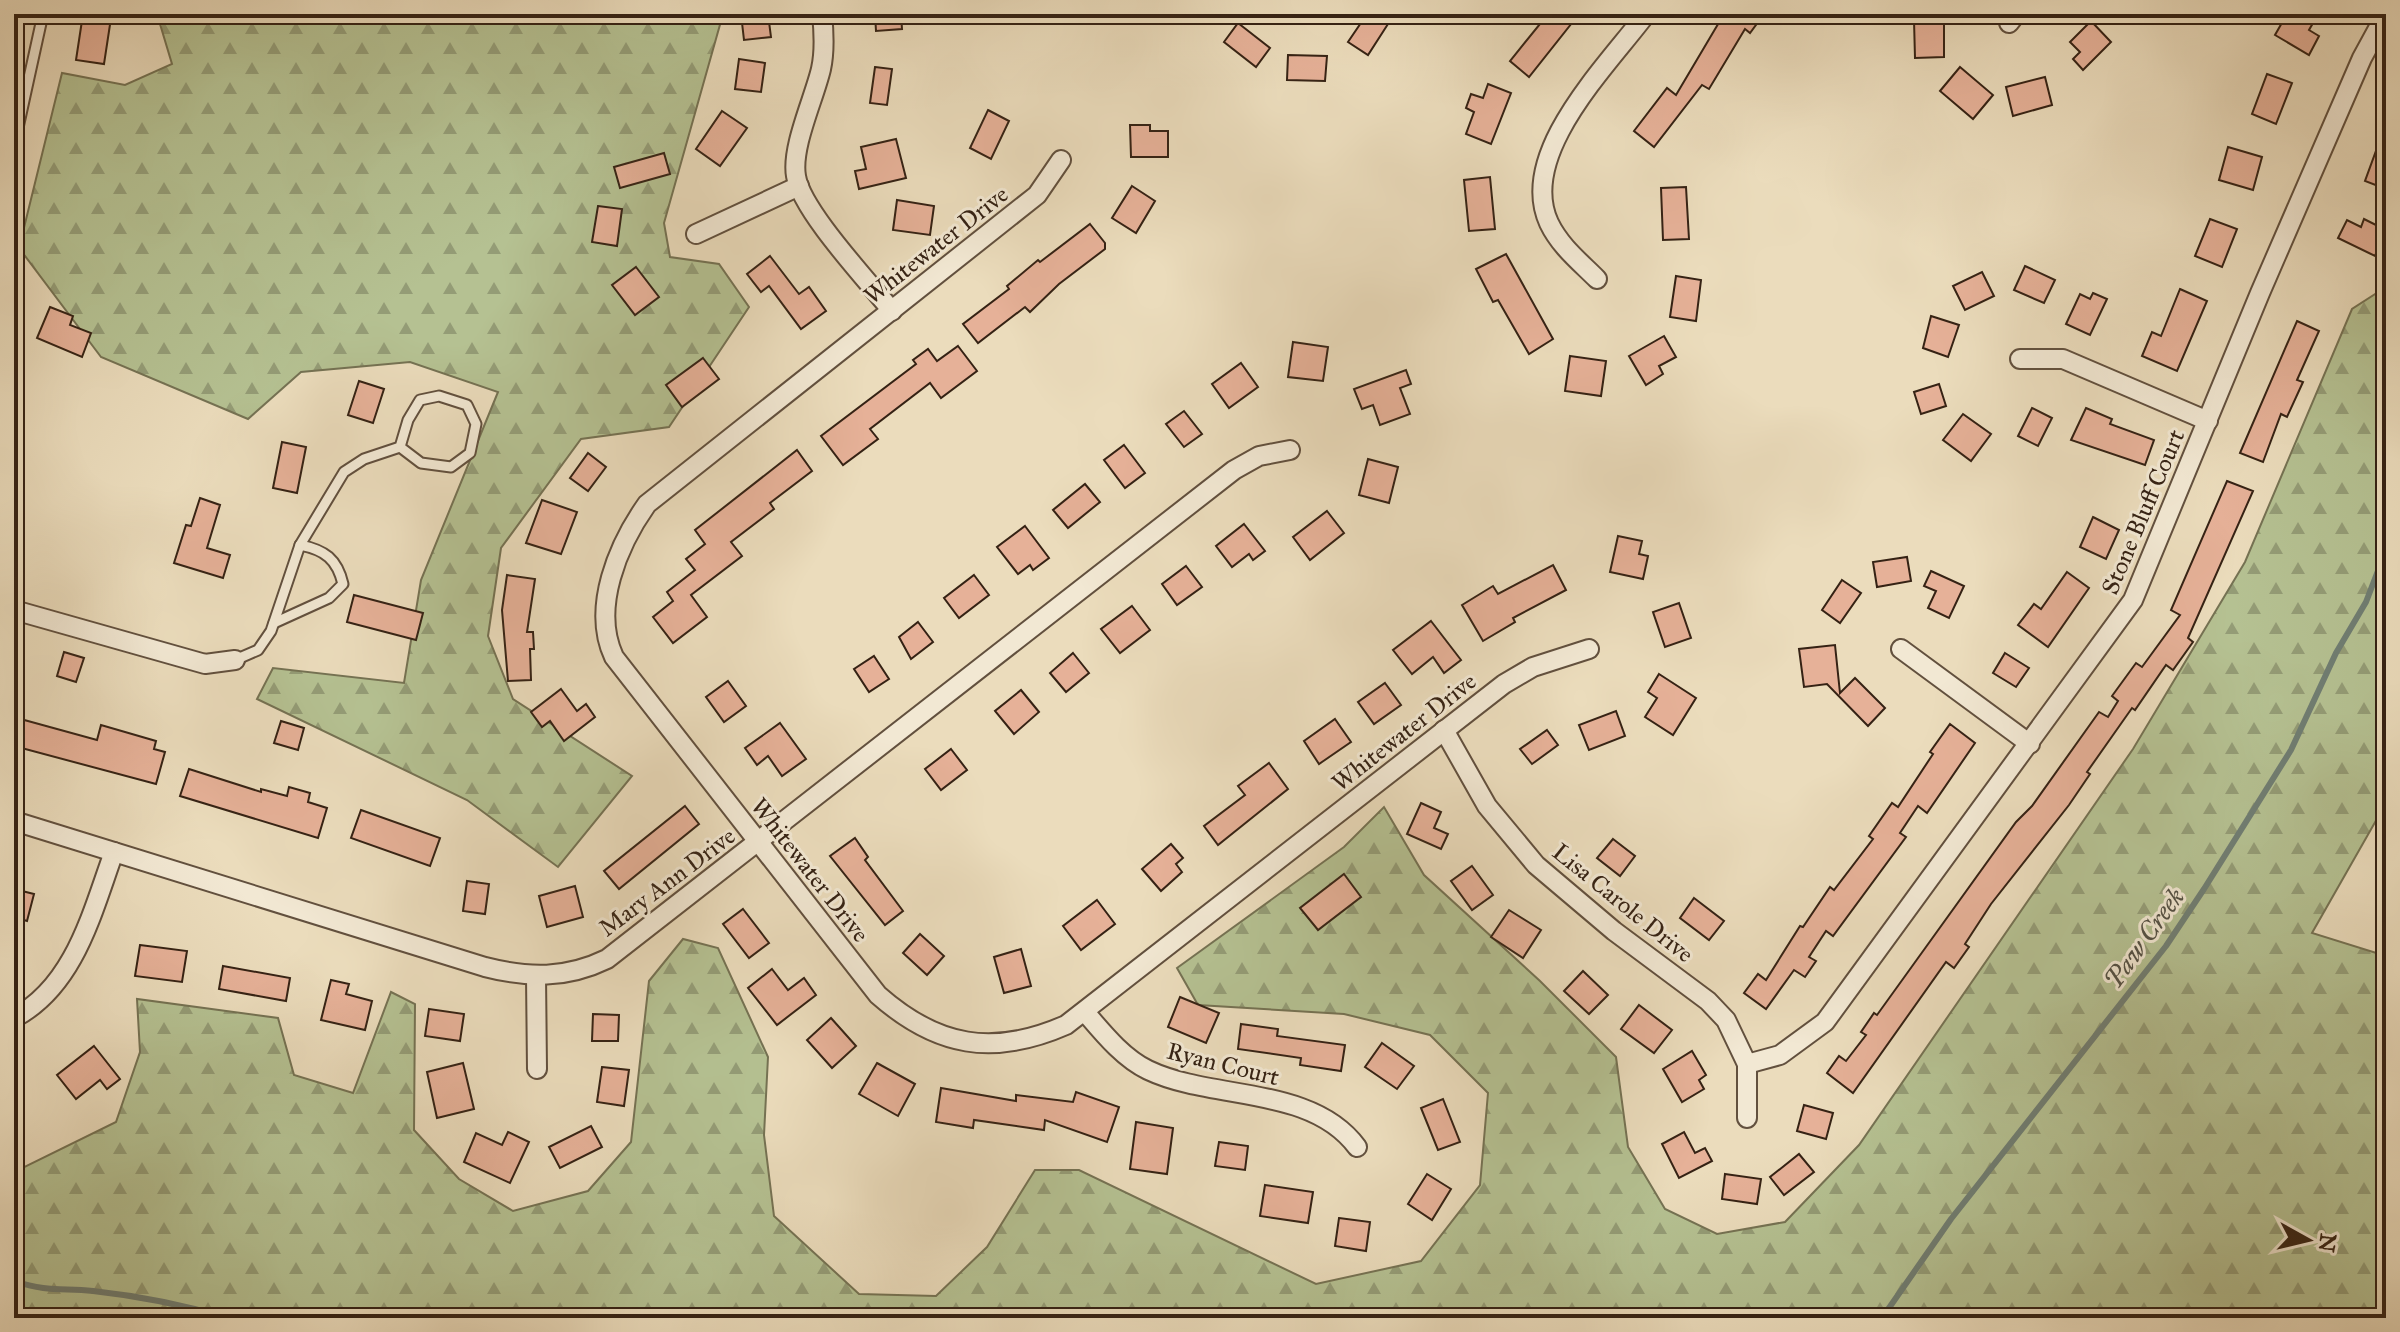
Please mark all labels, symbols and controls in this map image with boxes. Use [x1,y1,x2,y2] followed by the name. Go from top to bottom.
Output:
[858,179,1014,311] street label: Whitewater Drive
[2095,425,2191,599] street label: Stone Bluff Court
[1326,666,1482,798] street label: Whitewater Drive
[744,792,876,948] street label: Whitewater Drive
[593,821,741,943] street label: Mary Ann Drive
[1546,837,1700,969] street label: Lisa Carole Drive
[2097,881,2191,994] water label: Paw Creek
[1164,1036,1283,1093] street label: Ryan Court
[2268,1200,2348,1280] north arrow
[2313,1232,2342,1254] text: N

